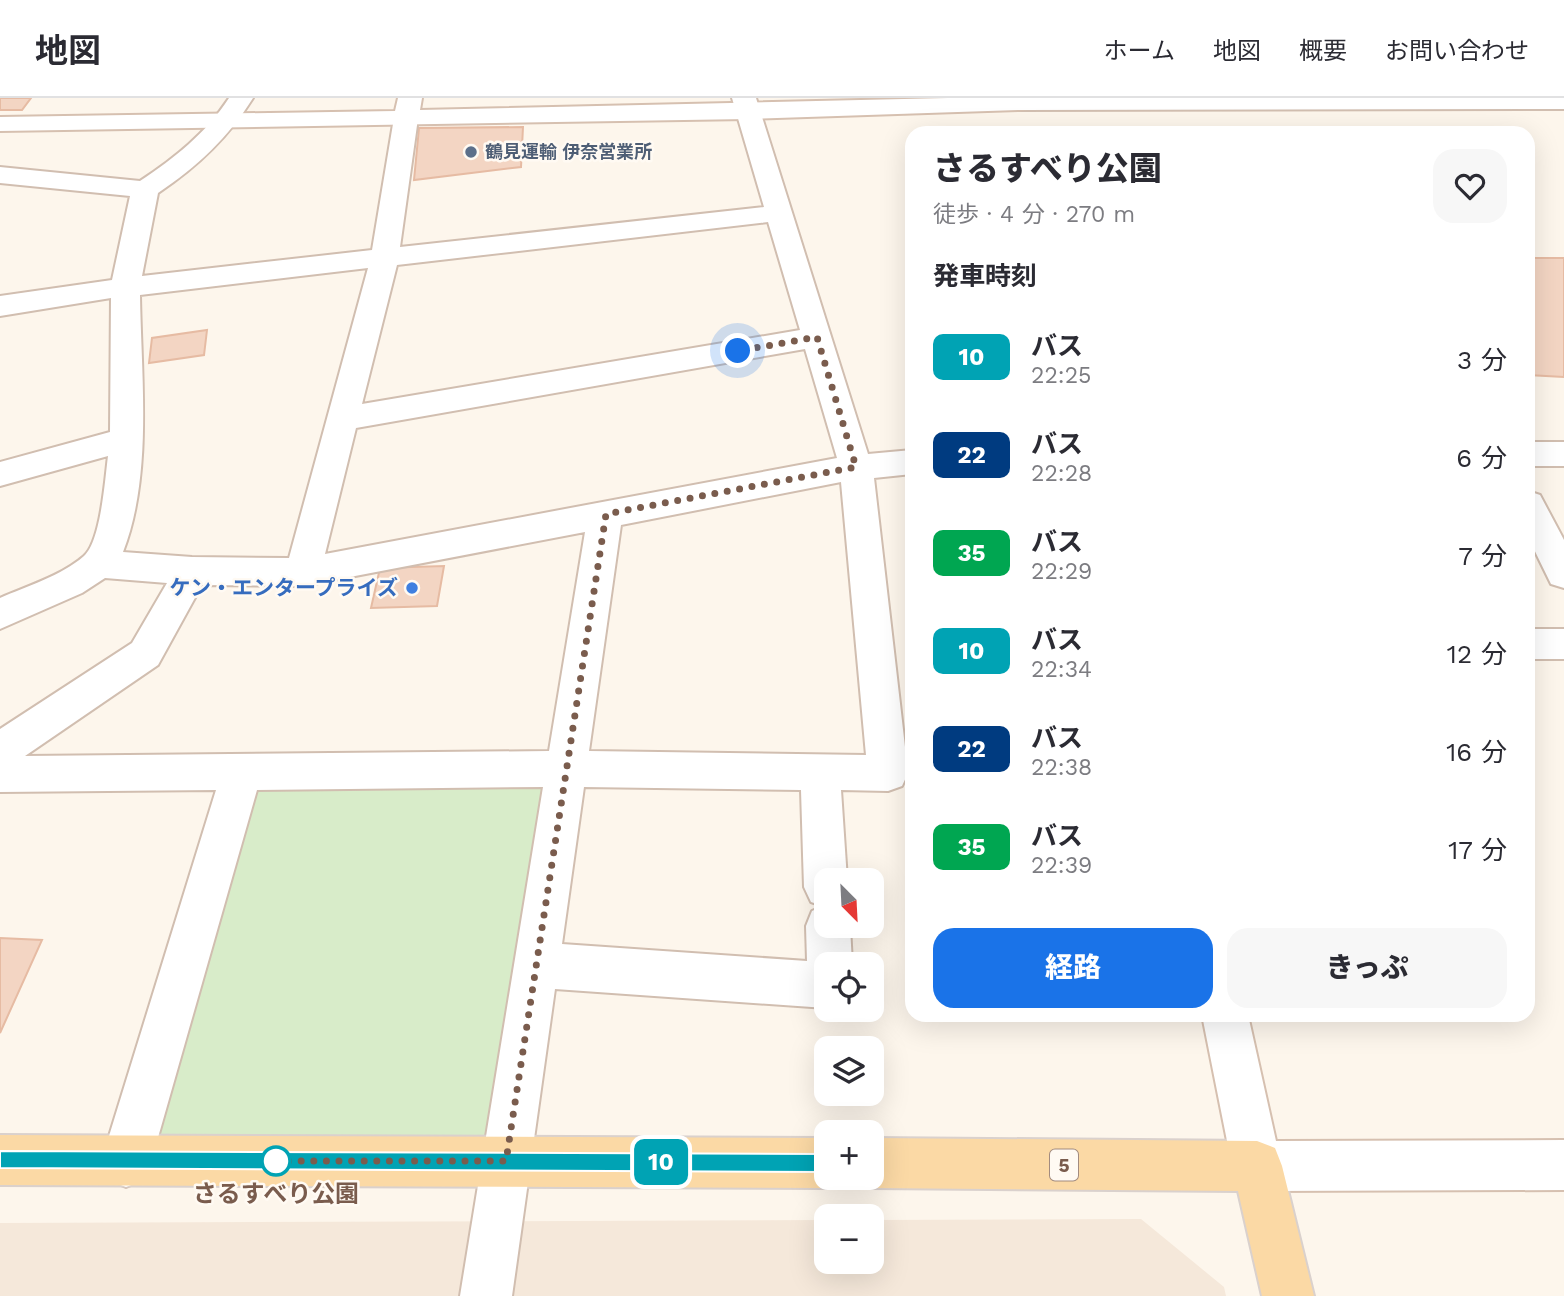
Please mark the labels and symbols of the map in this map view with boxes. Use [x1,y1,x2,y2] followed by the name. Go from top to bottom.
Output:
[485,141,652,162] place label: 鶴見運輸 伊奈営業所
[463,144,479,160] marker: 鶴見運輸 伊奈営業所
[720,333,755,368] your location
[170,575,398,600] place label: ケン・エンタープライズ
[404,580,420,596] marker: ケン・エンタープライズ
[814,868,884,938] north arrow
[630,1139,692,1185] line badge: 10
[261,1146,291,1176] marker: さるすべり公園
[1050,1149,1078,1180] road number: 5
[193,1180,359,1208] place label: さるすべり公園

